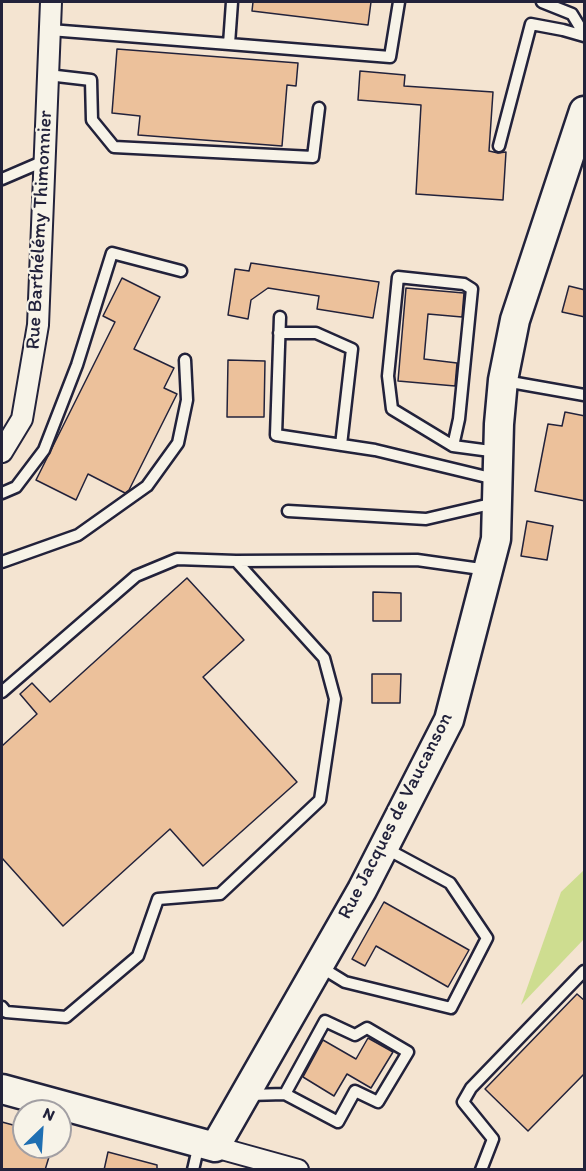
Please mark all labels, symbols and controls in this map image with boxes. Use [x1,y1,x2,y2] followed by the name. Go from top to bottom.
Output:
[22,110,58,350] street label: Rue Barthélémy Thimonnier
[333,709,459,923] street label: Rue Jacques de Vaucanson
[12,1099,72,1159] north arrow
[40,1103,58,1125] text: N

